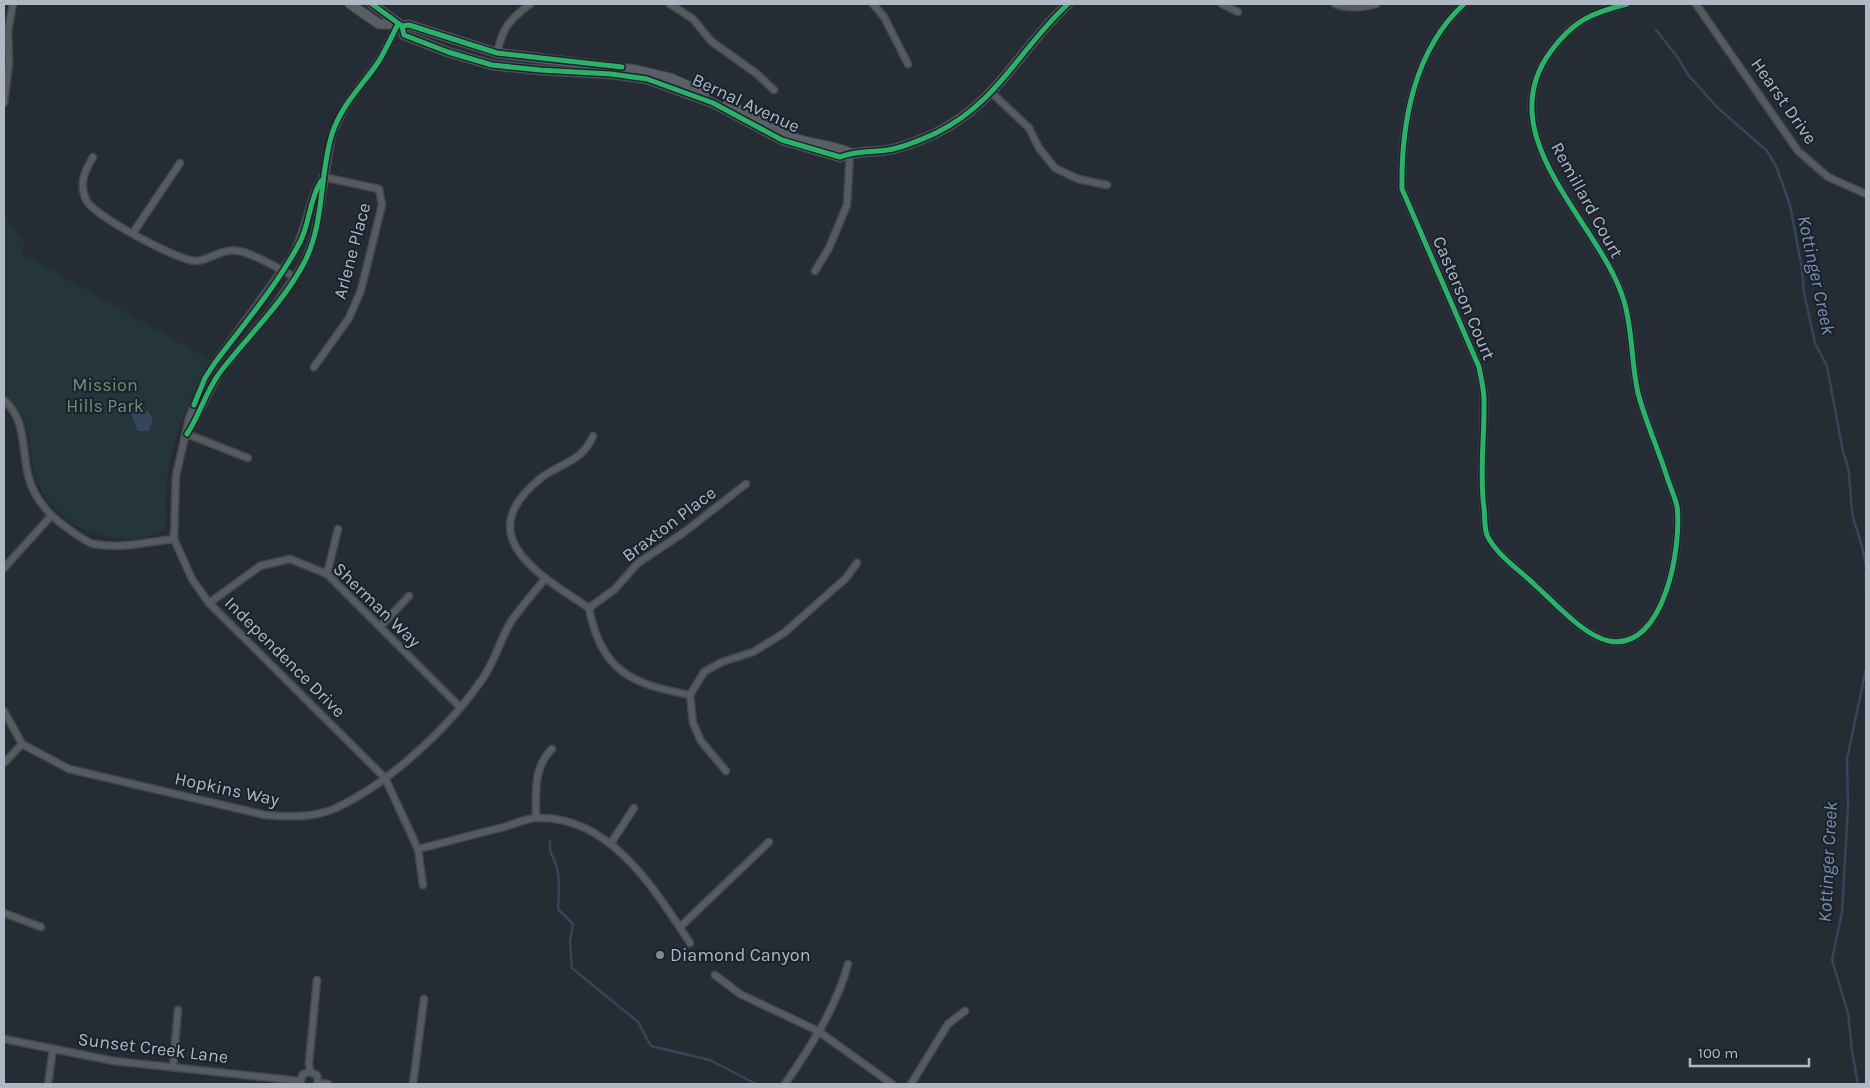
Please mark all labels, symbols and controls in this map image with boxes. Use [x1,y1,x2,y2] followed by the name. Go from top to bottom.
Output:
[1746,54,1822,148] street label: Hearst Drive
[689,68,803,138] street label: Bernal Avenue
[1546,138,1628,262] street label: Remillard Court
[329,200,375,302] street label: Arlene Place
[1793,213,1839,337] water label: Kottinger Creek
[1428,233,1500,363] street label: Casterson Court
[66,374,144,417] park label: Mission Hills Park
[618,482,720,566] street label: Braxton Place
[329,558,426,653] street label: Sherman Way
[220,592,350,722] street label: Independence Drive
[173,767,282,811] street label: Hopkins Way
[1814,801,1842,923] water label: Kottinger Creek
[670,944,811,966] place label: Diamond Canyon
[654,949,666,961] marker: Diamond Canyon
[77,1028,229,1068] street label: Sunset Creek Lane
[1690,1036,1809,1068] scale bar
[1698,1044,1738,1062] text: 100 m

